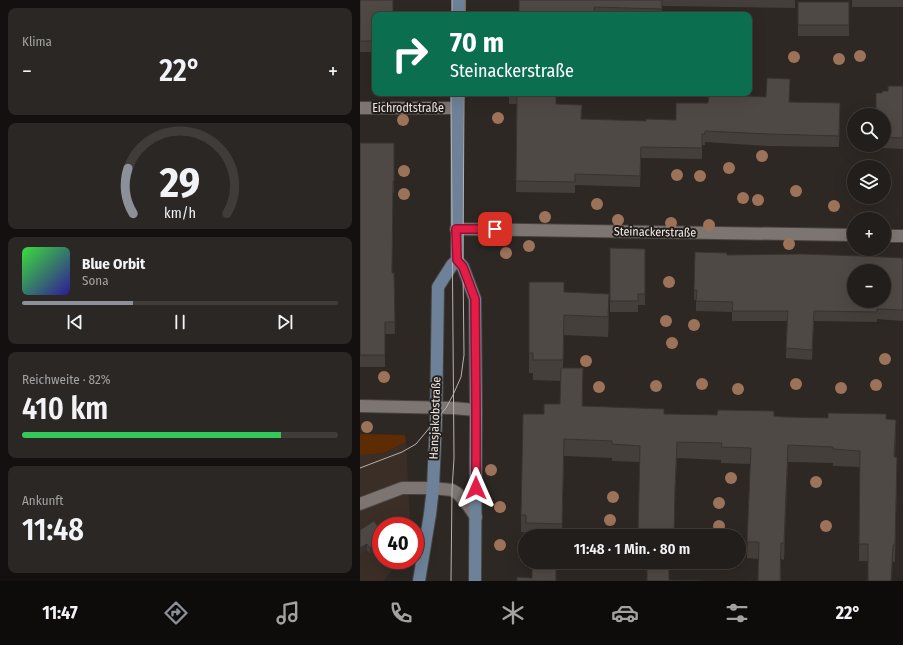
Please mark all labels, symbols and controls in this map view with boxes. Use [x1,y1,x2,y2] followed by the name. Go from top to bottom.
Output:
[450,26,504,59] text: 70 m
[384,28,436,80] icon: right
[22,34,52,49] text: Klima
[159,53,201,89] text: 22°
[22,58,32,85] text: −
[328,58,338,85] text: +
[450,60,574,82] text: Steinackerstraße
[372,101,444,115] street label: Eichrodtstraße
[847,108,891,308] map controls
[847,108,891,152] button: search
[159,158,200,208] text: 29
[847,160,891,204] button: layers
[164,204,196,221] text: km/h
[478,212,512,246] pin
[847,212,891,256] button: +
[484,218,506,240] icon: arrive
[614,224,696,240] street label: Steinackerstraße
[82,255,145,273] text: Blue Orbit
[847,264,891,308] button: −
[82,273,109,288] text: Sona
[64,311,86,333] icon: previous
[169,311,191,333] icon: pause
[274,311,296,333] icon: next
[22,372,110,387] text: Reichweite · 82%
[427,376,443,460] street label: Hansjakobstraße
[22,391,108,427] text: 410 km
[455,467,497,509] position arrow
[22,493,64,508] text: Ankunft
[22,512,84,548] text: 11:48
[372,517,424,569] speed limit sign: 40
[574,540,690,558] text: 11:48 · 1 Min. · 80 m
[162,599,190,627] icon: directions
[274,599,302,627] icon: music
[387,599,415,627] icon: phone
[499,599,527,627] icon: climate
[611,599,639,627] icon: car
[723,599,751,627] icon: filters
[42,602,78,624] text: 11:47
[836,602,861,624] text: 22°

